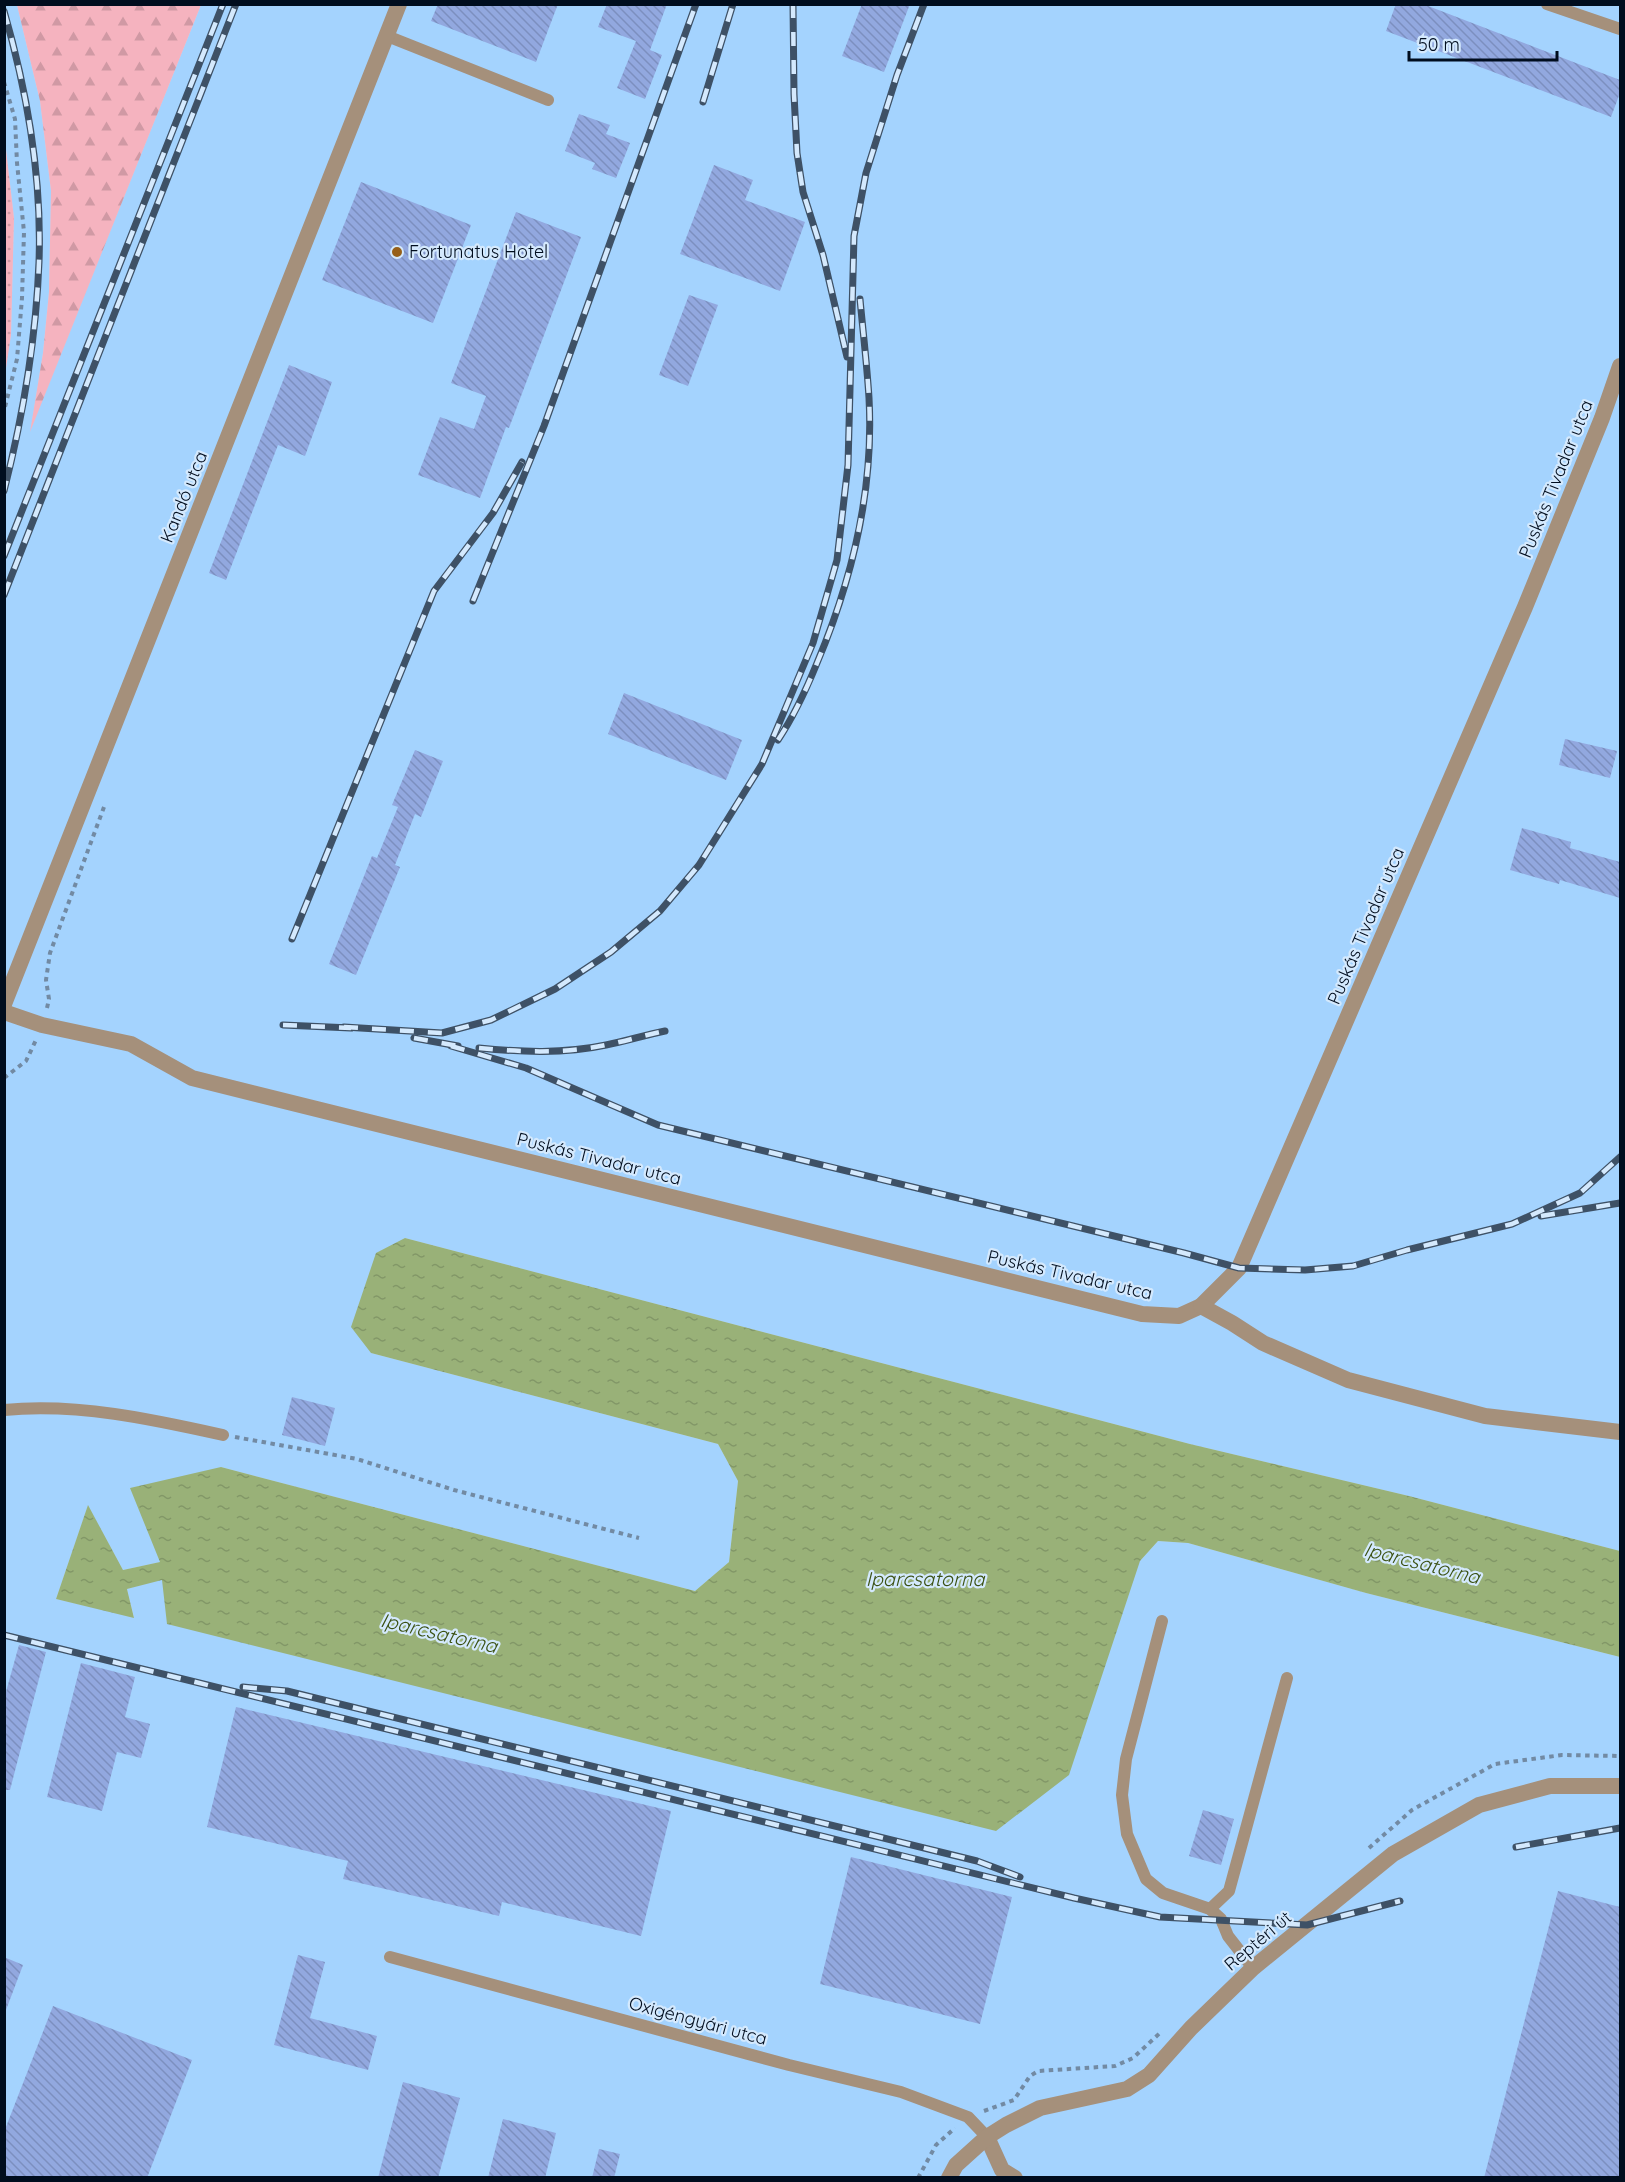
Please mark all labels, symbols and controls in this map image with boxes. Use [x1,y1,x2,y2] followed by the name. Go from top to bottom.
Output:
[1409,24,1558,62] scale bar
[1418,33,1460,56] text: 50 m
[409,240,548,263] place label: Fortunatus Hotel
[390,245,404,259] marker: Fortunatus Hotel
[1513,396,1598,561] street label: Puskás Tivadar utca
[155,448,212,546] street label: Kandó utca
[1322,844,1409,1008] street label: Puskás Tivadar utca
[515,1127,684,1190] street label: Puskás Tivadar utca
[985,1244,1155,1305] street label: Puskás Tivadar utca
[1362,1536,1485,1589] water label: Iparcsatorna
[866,1566,986,1591] water label: Iparcsatorna
[378,1607,502,1658] water label: Iparcsatorna
[1219,1906,1296,1976] street label: Reptéri út
[626,1991,770,2050] street label: Oxigéngyári utca

